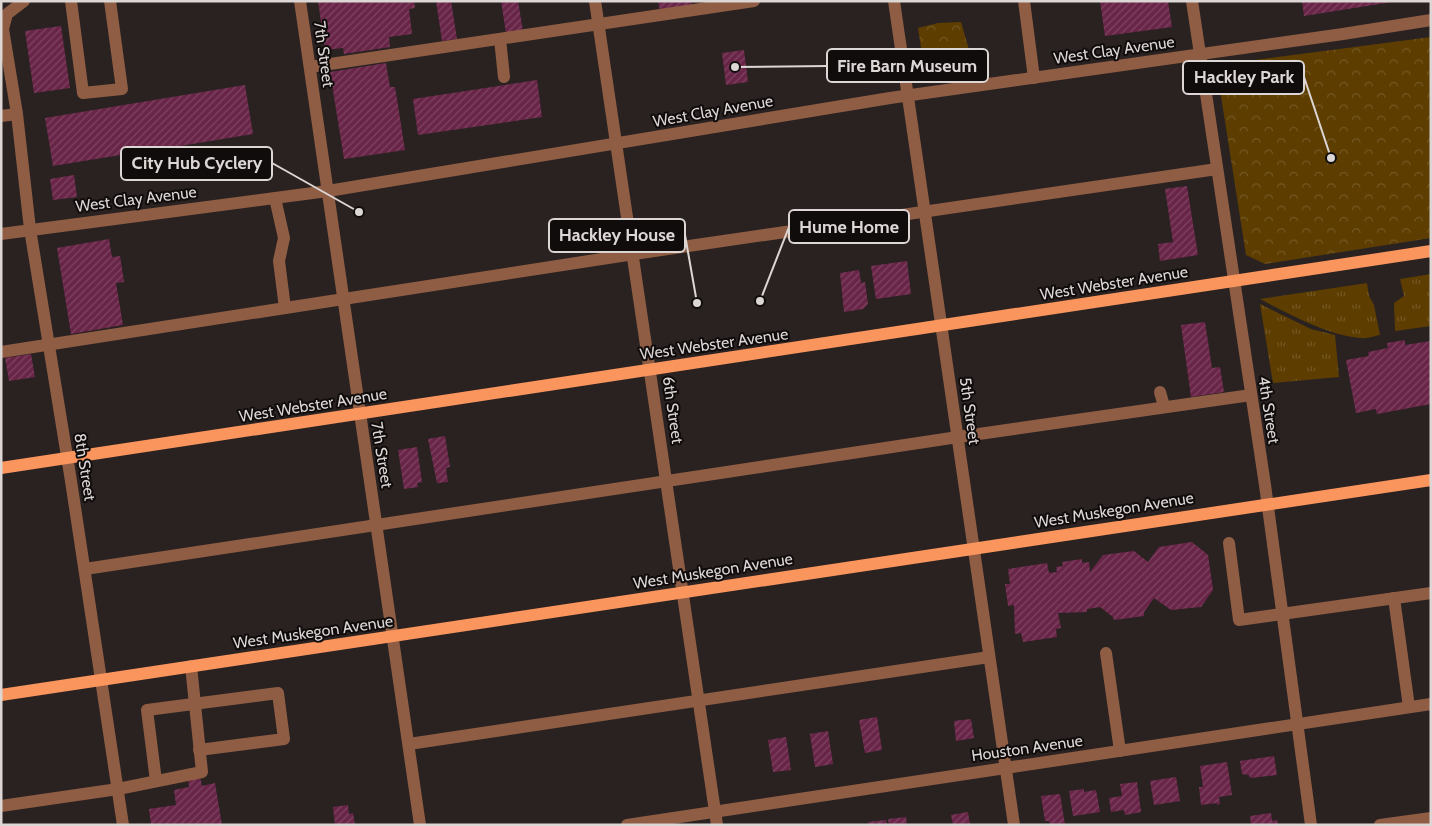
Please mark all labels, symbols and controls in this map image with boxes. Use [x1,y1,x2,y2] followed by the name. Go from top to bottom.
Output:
[310,20,338,89] street label: 7th Street
[1052,32,1176,68] street label: West Clay Avenue
[827,49,988,82] callout: Fire Barn Museum
[837,55,977,77] text: Fire Barn Museum
[1183,61,1304,94] callout: Hackley Park
[1194,66,1295,88] text: Hackley Park
[651,91,775,131] street label: West Clay Avenue
[121,147,272,180] callout: City Hub Cyclery
[132,152,263,174] text: City Hub Cyclery
[74,182,198,216] street label: West Clay Avenue
[789,210,909,243] callout: Hume Home
[799,216,899,238] text: Hume Home
[549,219,685,252] callout: Hackley House
[559,224,675,246] text: Hackley House
[1039,262,1189,304] street label: West Webster Avenue
[639,324,789,364] street label: West Webster Avenue
[659,375,687,446] street label: 6th Street
[1254,375,1284,446] street label: 4th Street
[956,376,984,446] street label: 5th Street
[238,384,388,426] street label: West Webster Avenue
[367,421,397,490] street label: 7th Street
[70,432,100,503] street label: 8th Street
[1033,488,1195,532] street label: West Muskegon Avenue
[632,549,794,593] street label: West Muskegon Avenue
[232,611,394,653] street label: West Muskegon Avenue
[970,731,1084,765] street label: Houston Avenue

